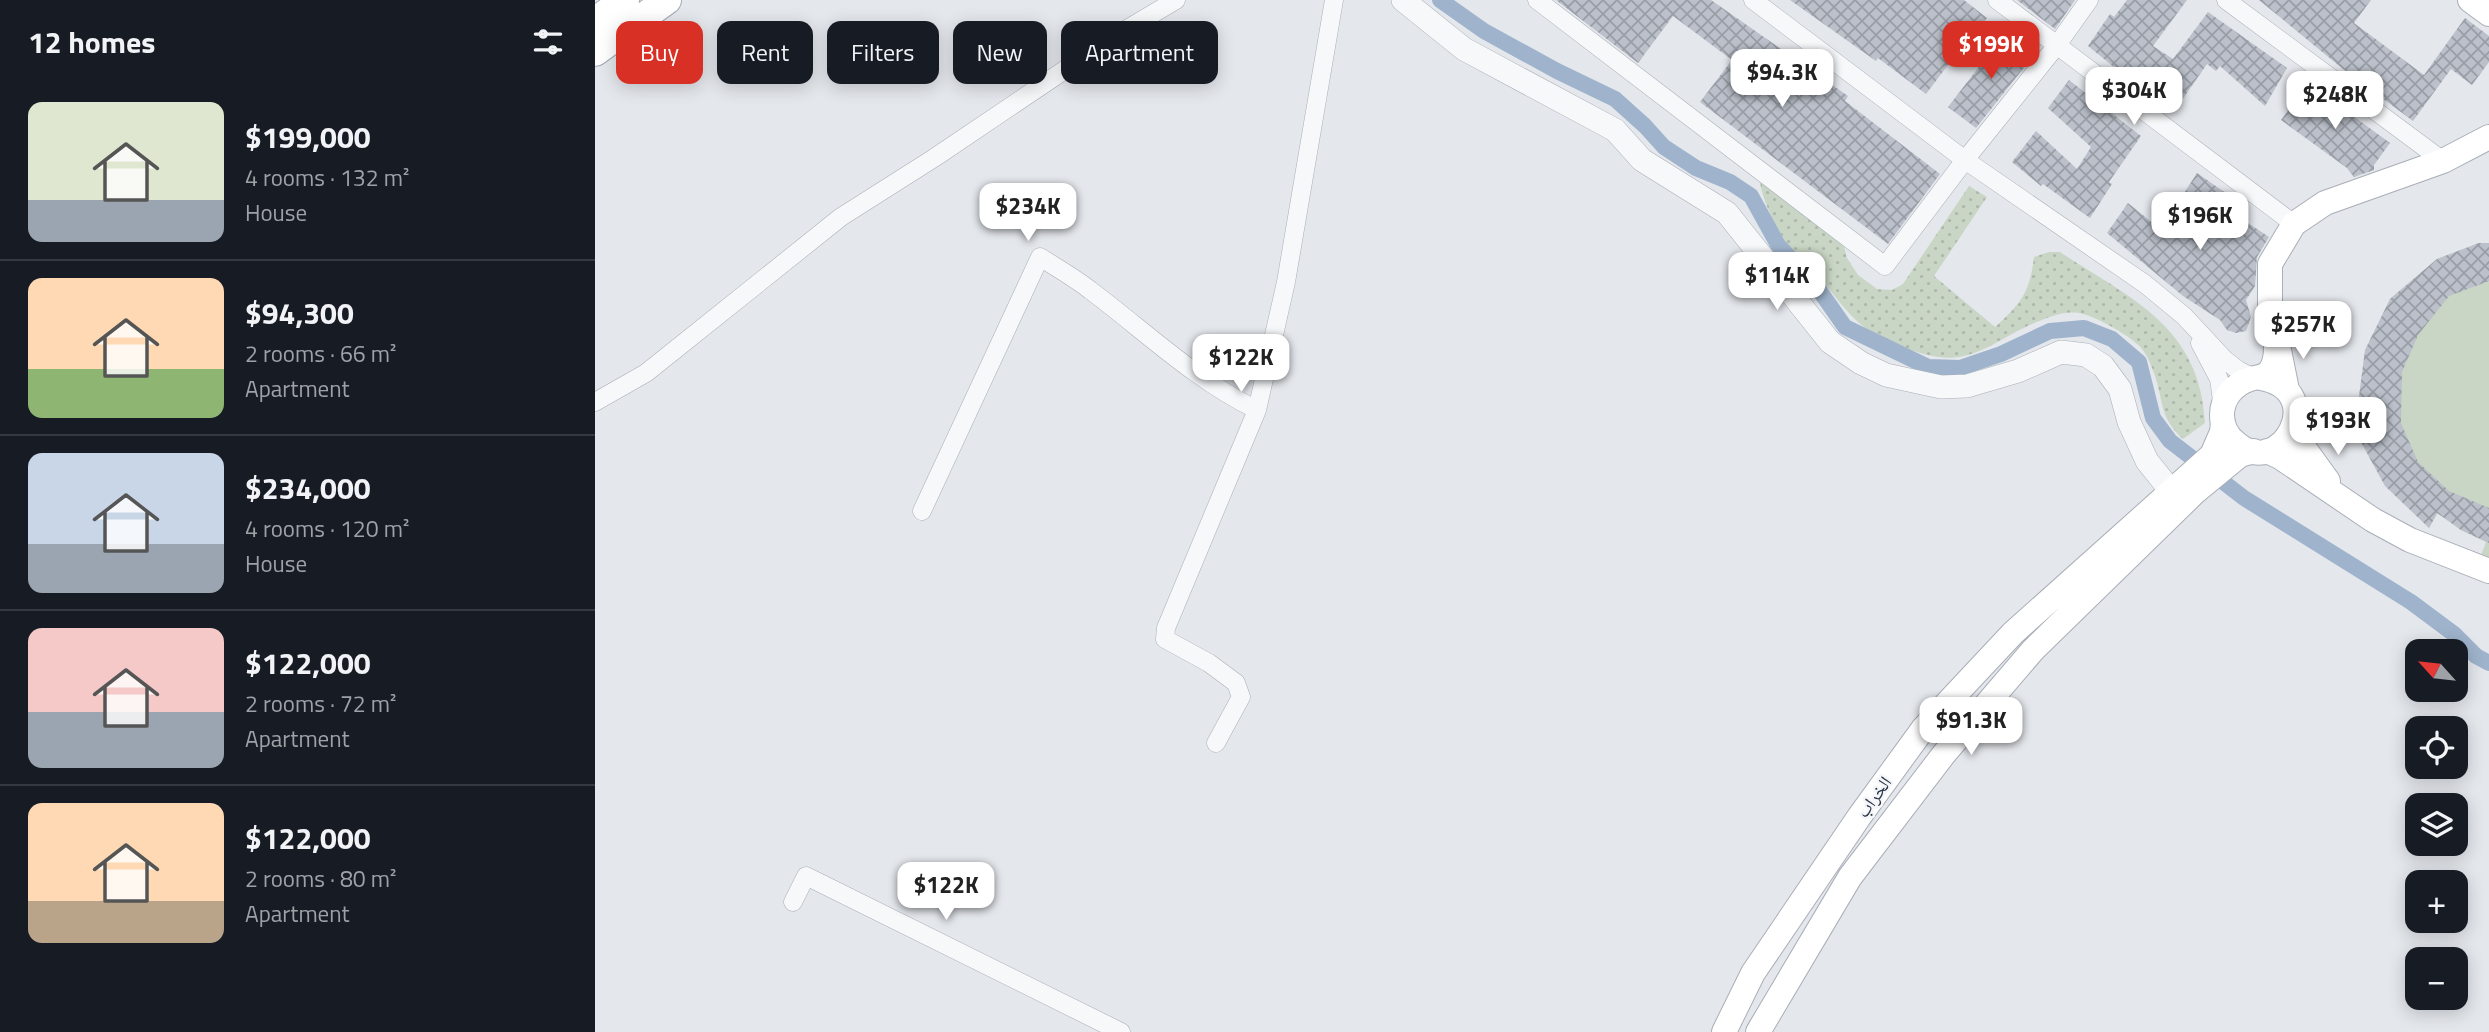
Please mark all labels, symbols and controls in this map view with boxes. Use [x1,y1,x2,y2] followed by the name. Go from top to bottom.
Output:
[28,19,155,65] text: 12 homes
[616,21,703,84] chip: Buy
[717,21,813,84] chip: Rent
[827,21,939,84] chip: Filters
[953,21,1047,84] chip: New
[1061,21,1218,84] chip: Apartment
[1942,22,2040,81] pin: $199K
[529,23,567,61] icon: filters
[1958,26,2024,61] text: $199K
[1725,50,1839,109] pin: $94.3K
[1746,54,1818,89] text: $94.3K
[2085,68,2183,127] pin: $304K
[2101,72,2167,107] text: $304K
[2286,72,2384,131] pin: $248K
[2302,76,2368,111] text: $248K
[245,114,371,160] text: $199,000
[84,130,168,214] icon: home
[245,160,409,195] text: 4 rooms · 132 m²
[979,184,1077,243] pin: $234K
[995,188,1061,223] text: $234K
[2151,192,2249,252] pin: $196K
[245,195,307,230] text: House
[2167,197,2233,232] text: $196K
[1728,252,1826,312] pin: $114K
[1744,257,1810,292] text: $114K
[245,290,354,336] text: $94,300
[2254,302,2352,361] pin: $257K
[84,306,168,390] icon: home
[2270,306,2336,341] text: $257K
[1192,334,1290,394] pin: $122K
[245,336,396,371] text: 2 rooms · 66 m²
[1208,339,1274,374] text: $122K
[245,371,350,406] text: Apartment
[2289,398,2387,457] pin: $193K
[2305,402,2371,437] text: $193K
[245,465,371,511] text: $234,000
[84,481,168,565] icon: home
[245,511,409,546] text: 4 rooms · 120 m²
[245,546,307,581] text: House
[2405,639,2467,702] north arrow
[2405,639,2468,1010] map controls
[245,640,371,686] text: $122,000
[84,656,168,740] icon: home
[245,686,396,721] text: 2 rooms · 72 m²
[1914,698,2028,757] pin: $91.3K
[1935,702,2007,737] text: $91.3K
[2405,716,2468,779] button: locate
[245,721,350,756] text: Apartment
[1849,770,1898,823] street label: الخراب
[2405,793,2468,856] button: layers
[245,815,371,861] text: $122,000
[84,831,168,915] icon: home
[245,861,396,896] text: 2 rooms · 80 m²
[897,862,995,922] pin: $122K
[913,867,979,902] text: $122K
[2405,870,2468,933] button: +
[245,896,350,931] text: Apartment
[2405,947,2468,1010] button: −

